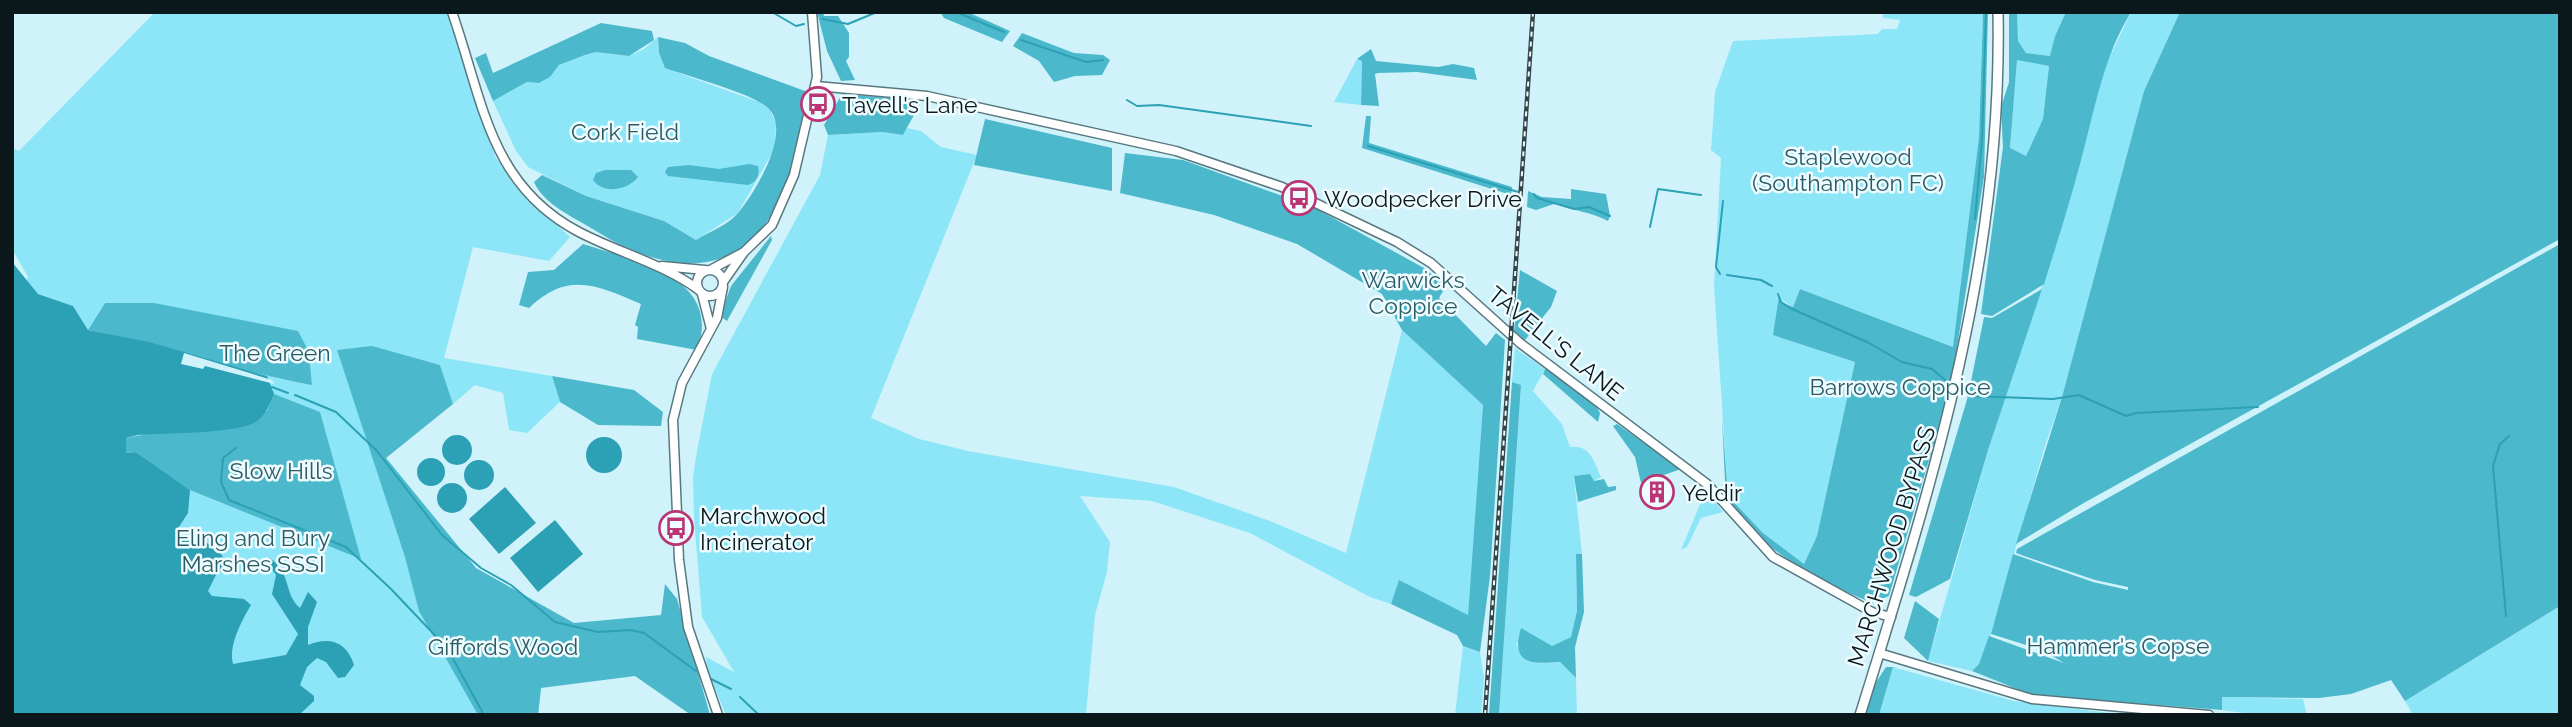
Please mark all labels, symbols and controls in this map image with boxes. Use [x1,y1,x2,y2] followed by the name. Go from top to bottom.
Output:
[799,85,837,123] bus stop icon: Tavell's Lane
[842,91,977,118] place label: Tavell's Lane
[571,118,679,145] park label: Cork Field
[1752,143,1944,196] park label: Staplewood (Southampton FC)
[1280,179,1318,217] bus stop icon: Woodpecker Drive
[1324,185,1522,212] place label: Woodpecker Drive
[1361,266,1465,319] park label: Warwicks Coppice
[1483,280,1629,406] street label: TAVELL'S LANE
[219,339,331,366] park label: The Green
[1809,373,1991,400] park label: Barrows Coppice
[1842,423,1940,669] street label: MARCHWOOD BYPASS
[229,457,333,484] park label: Slow Hills
[1638,473,1676,511] building icon: Yeldir
[1682,479,1742,506] place label: Yeldir
[700,502,826,555] place label: Marchwood Incinerator
[657,509,695,547] bus stop icon: Marchwood Incinerator
[176,524,330,577] park label: Eling and Bury Marshes SSSI
[2027,632,2209,659] park label: Hammer's Copse
[428,633,578,660] park label: Giffords Wood

